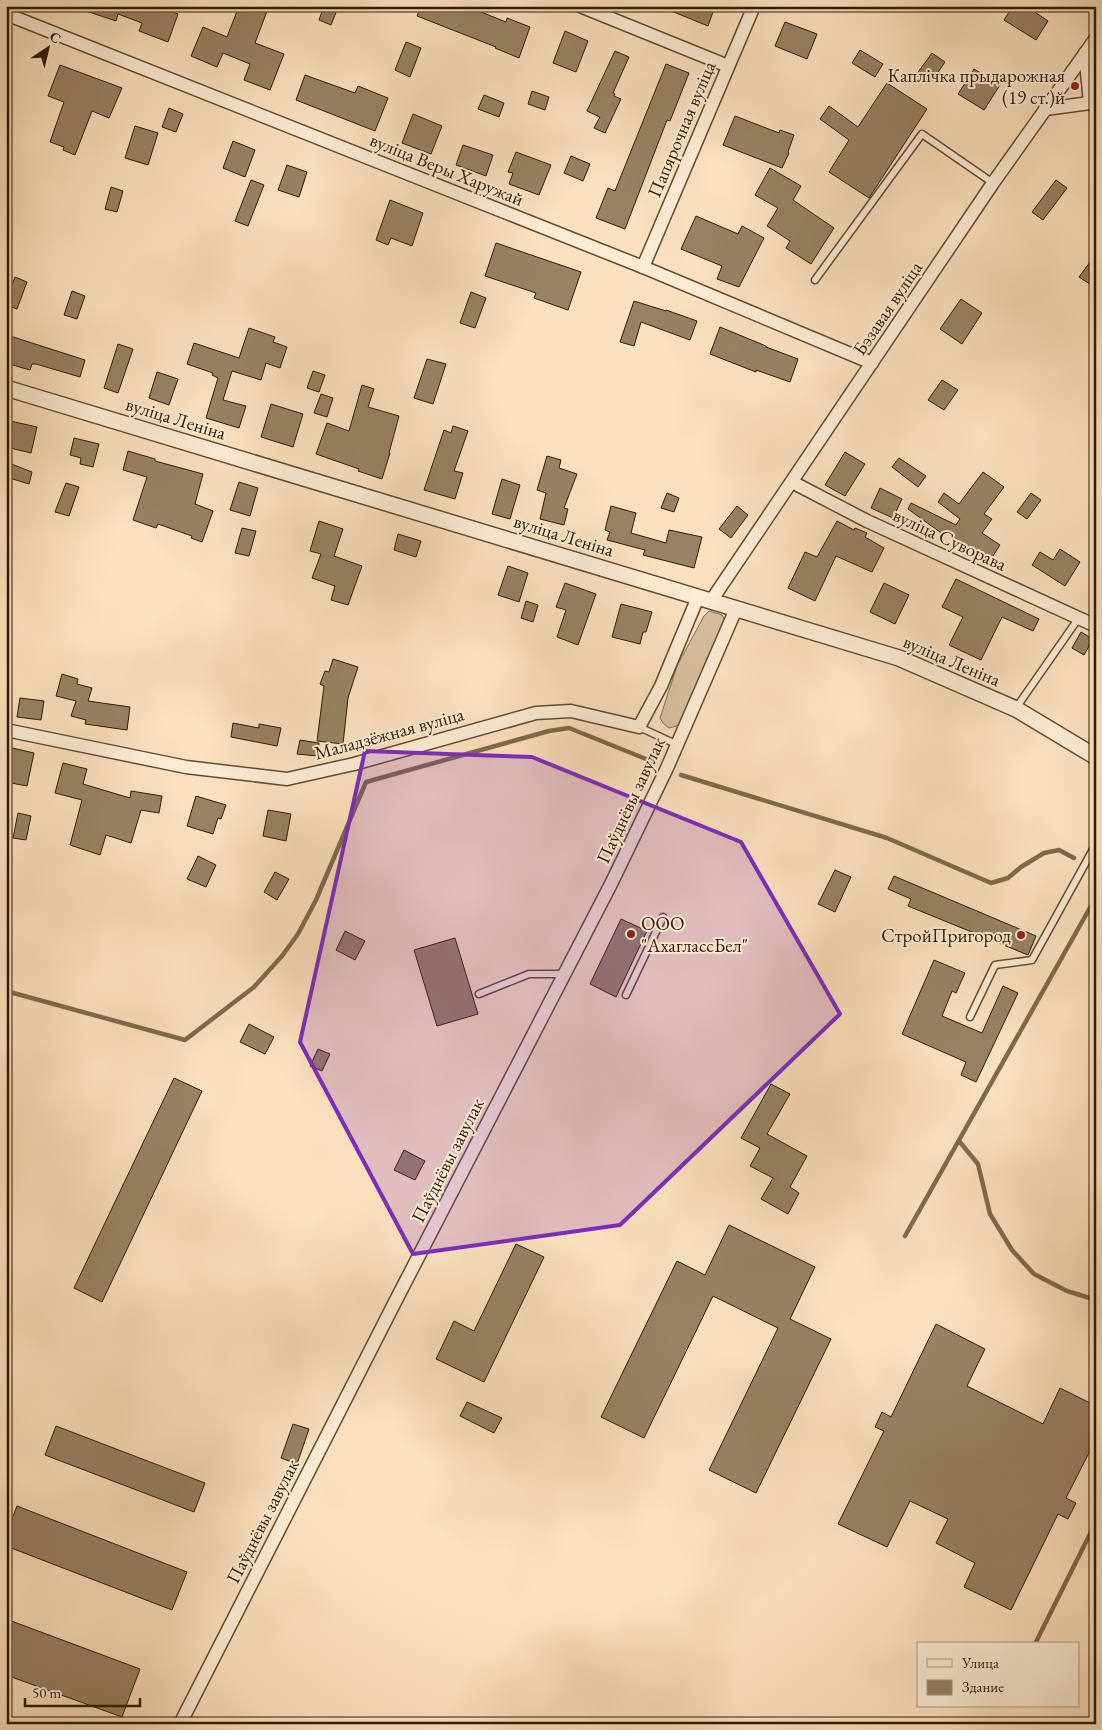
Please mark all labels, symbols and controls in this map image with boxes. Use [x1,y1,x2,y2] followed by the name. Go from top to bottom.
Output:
[22,22,72,72] north arrow
[46,27,65,48] text: С
[641,57,722,201] street label: Папярочная вуліца
[887,63,1065,110] place label: Каплічка прыдарожная (19 ст.)й
[1069,80,1081,92] marker: Каплічка прыдарожная (19 ст.)й
[366,127,527,212] street label: вуліца Веры Харужай
[847,256,928,360] street label: Бэзавая вуліца
[123,391,229,446] street label: вуліца Леніна
[889,502,1011,577] street label: вуліца Суворава
[511,508,617,563] street label: вуліца Леніна
[899,629,1005,692] street label: вуліца Леніна
[312,701,467,765] street label: Маладзёжная вуліца
[590,733,671,867] street label: Паўднёвы завулак
[641,911,748,958] place label: ООО "АхаглассБел"
[881,923,1011,948] place label: СтройПригород
[625,928,637,940] marker: ООО "АхаглассБел"
[1015,929,1027,941] marker: СтройПригород
[405,1094,490,1227] street label: Паўднёвы завулак
[220,1455,305,1588] street label: Паўднёвы завулак
[917,1642,1080,1708] legend
[961,1653,999,1672] text: Улица
[25,1675,140,1707] scale bar
[962,1677,1004,1696] text: Здание
[32,1683,61,1702] text: 50 m

